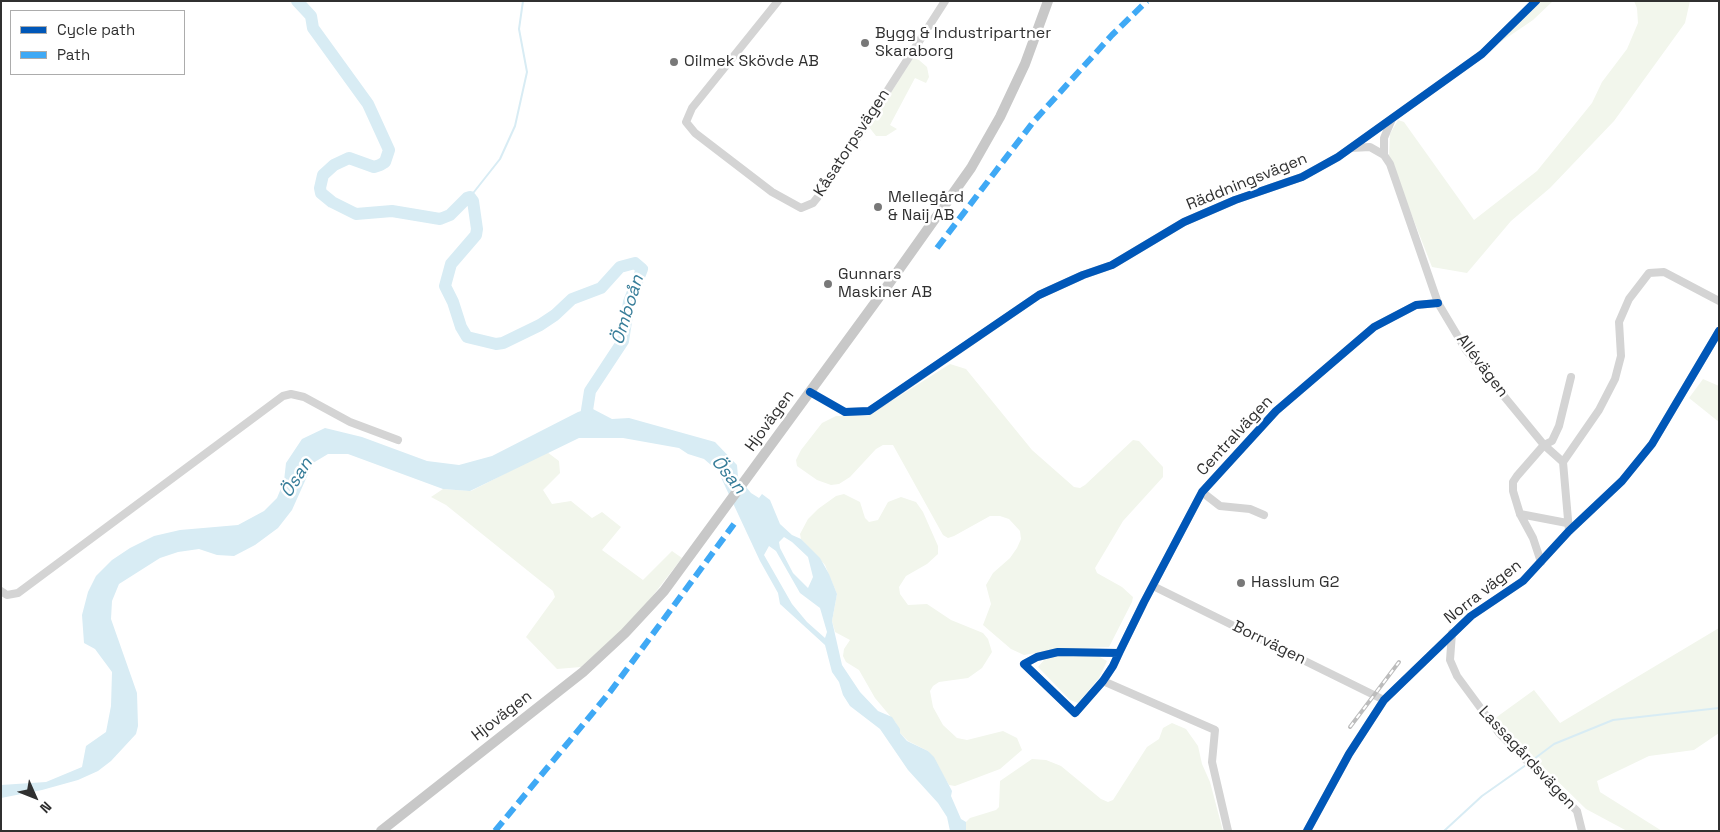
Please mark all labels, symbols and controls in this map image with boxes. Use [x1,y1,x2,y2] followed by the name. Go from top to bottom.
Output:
[10,10,185,75] legend
[57,20,135,39] text: Cycle path
[875,24,1051,62] place label: Bygg & Industripartner Skaraborg
[859,37,871,49] marker: Bygg & Industripartner Skaraborg
[57,45,90,64] text: Path
[684,52,819,72] place label: Oilmek Skövde AB
[668,56,680,68] marker: Oilmek Skövde AB
[810,86,894,200] street label: Kåsatorpsvägen
[1184,149,1310,215] street label: Räddningsvägen
[888,188,964,226] place label: Mellegård & Naij AB
[872,201,884,213] marker: Mellegård & Naij AB
[838,265,932,303] place label: Gunnars Maskiner AB
[607,273,649,347] water label: Ömboån
[822,278,834,290] marker: Gunnars Maskiner AB
[1452,331,1512,401] street label: Allévägen
[741,387,799,455] street label: Hjovägen
[1193,392,1277,480] street label: Centralvägen
[706,452,750,498] water label: Ösan
[276,454,318,502] water label: Ösan
[1441,556,1525,628] street label: Norra vägen
[1251,573,1339,593] place label: Hasslum G2
[1235,577,1247,589] marker: Hasslum G2
[1229,617,1309,669] street label: Borrvägen
[468,687,536,745] street label: Hjovägen
[1474,702,1580,814] street label: Lassagårdsvägen
[10,772,60,822] north arrow
[36,798,56,817] text: N

